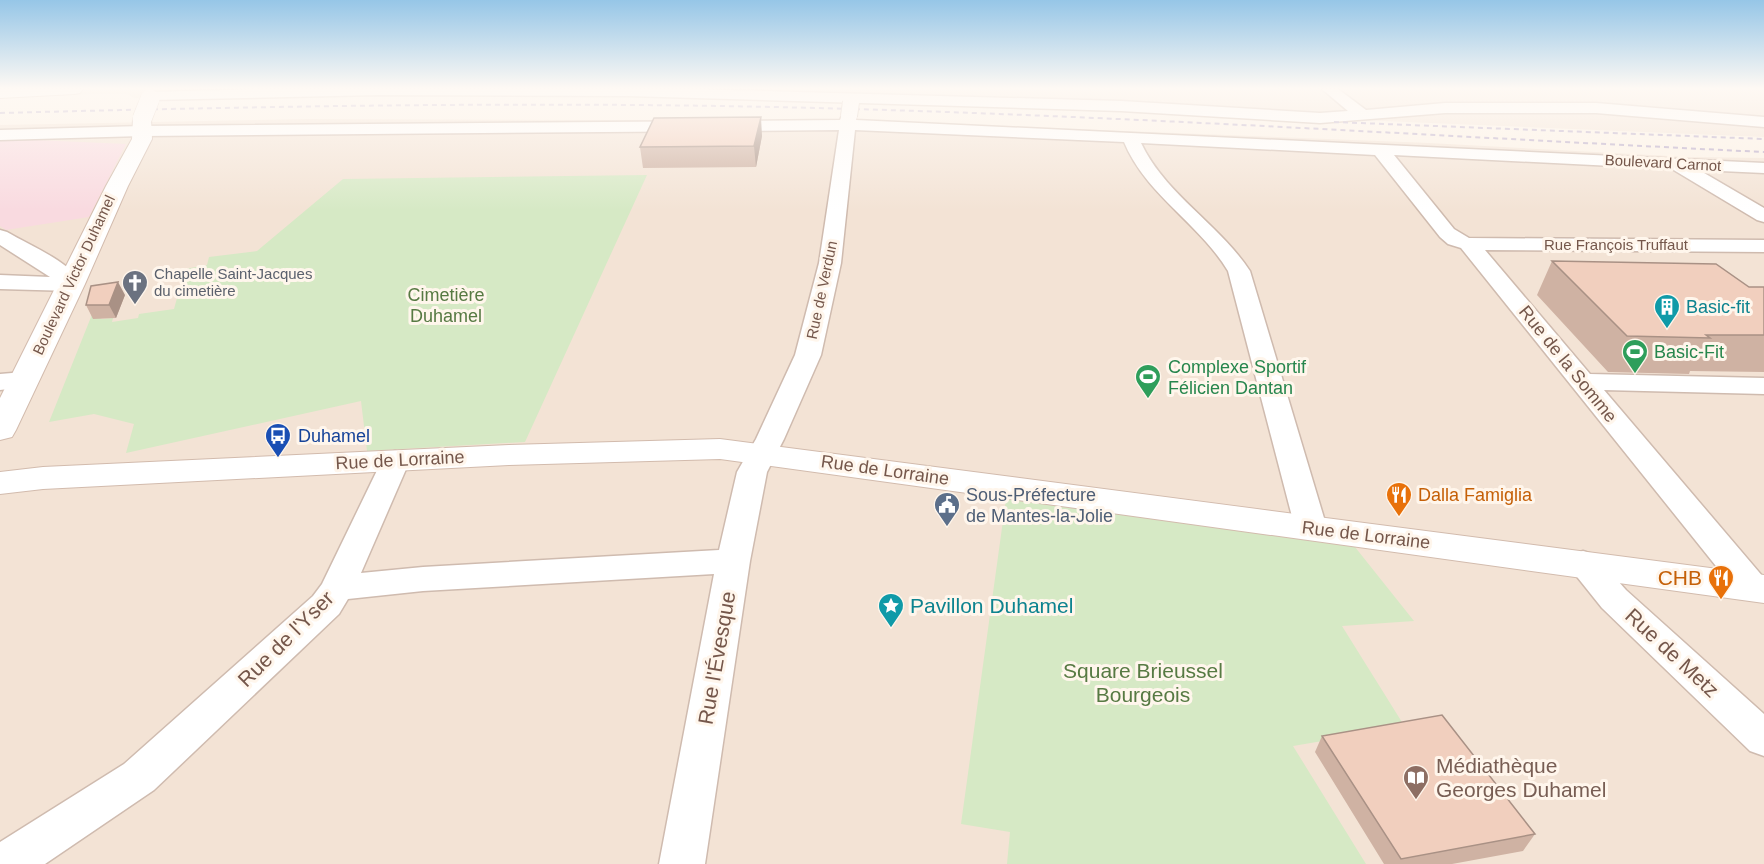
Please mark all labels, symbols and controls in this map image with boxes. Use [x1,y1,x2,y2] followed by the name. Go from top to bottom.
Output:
[1604,151,1723,174] street label: Boulevard Carnot
[29,192,118,357] street label: Boulevard Victor Duhamel
[1544,236,1689,253] street label: Rue François Truffaut
[803,239,840,341] street label: Rue de Verdun
[154,265,312,299] place label: Chapelle Saint-Jacques du cimetière
[120,268,150,306] church icon: Chapelle Saint-Jacques du cimetière
[407,285,485,326] park label: Cimetière Duhamel
[1652,292,1682,330] building icon: Basic-fit
[1686,297,1750,317] place label: Basic-fit
[1515,302,1621,426] street label: Rue de la Somme
[1620,337,1650,375] sports icon: Basic-Fit
[1654,342,1724,362] place label: Basic-Fit
[1168,357,1307,398] place label: Complexe Sportif Félicien Dantan
[1133,362,1163,400] sports icon: Complexe Sportif Félicien Dantan
[263,421,293,459] bus stop icon: Duhamel
[298,426,370,446] place label: Duhamel
[335,447,465,473] street label: Rue de Lorraine
[820,451,950,489] street label: Rue de Lorraine
[1384,480,1414,518] restaurant icon: Dalla Famiglia
[966,485,1113,526] place label: Sous-Préfecture de Mantes-la-Jolie
[1418,485,1533,505] place label: Dalla Famiglia
[932,490,962,528] public building icon: Sous-Préfecture de Mantes-la-Jolie
[1301,517,1431,553] street label: Rue de Lorraine
[1706,563,1736,601] restaurant icon: CHB
[1658,566,1702,589] place label: CHB
[233,586,338,691] street label: Rue de l'Yser
[693,590,740,726] street label: Rue l'Évesque
[876,591,906,629] place icon: Pavillon Duhamel
[910,594,1073,617] place label: Pavillon Duhamel
[1621,604,1724,702] street label: Rue de Metz
[1063,659,1223,706] park label: Square Brieussel Bourgeois
[1436,754,1606,801] place label: Médiathèque Georges Duhamel
[1401,763,1431,801] library icon: Médiathèque Georges Duhamel

